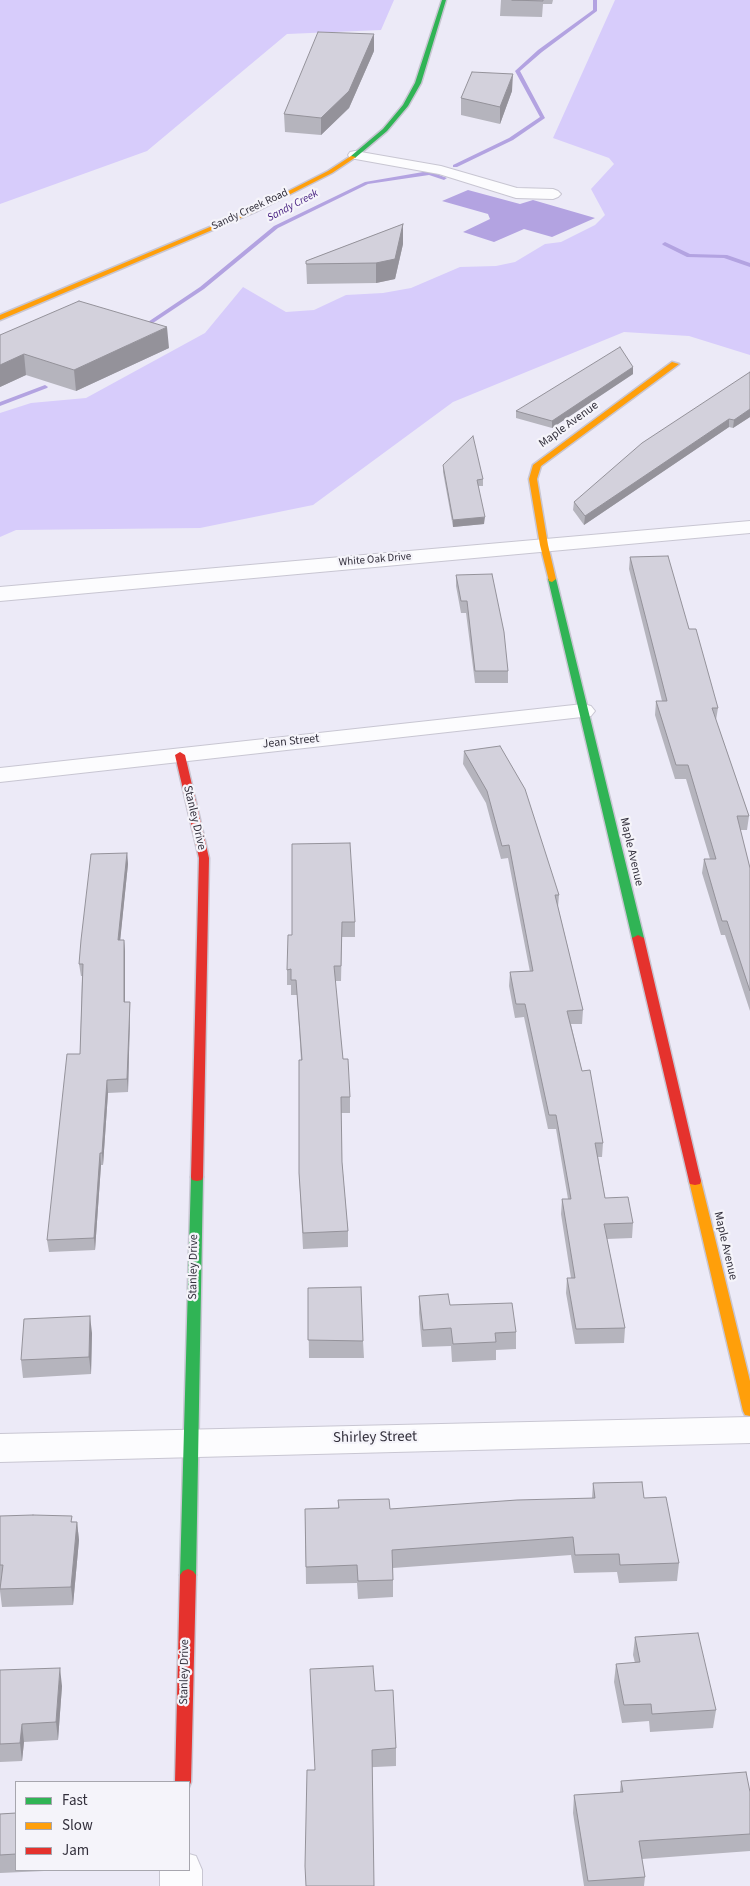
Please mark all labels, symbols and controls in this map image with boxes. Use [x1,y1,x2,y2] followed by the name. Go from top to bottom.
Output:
[210,186,290,234] street label: Sandy Creek Road
[265,187,321,225] water label: Sandy Creek
[537,399,601,451] street label: Maple Avenue
[338,550,412,570] street label: White Oak Drive
[262,732,320,752] street label: Jean Street
[180,784,208,852] street label: Stanley Drive
[616,816,646,888] street label: Maple Avenue
[710,1210,740,1282] street label: Maple Avenue
[186,1234,202,1300] street label: Stanley Drive
[333,1428,417,1448] street label: Shirley Street
[177,1639,193,1705] street label: Stanley Drive
[15,1781,190,1871] legend
[62,1790,88,1811] text: Fast
[62,1815,93,1836] text: Slow
[62,1840,89,1861] text: Jam

